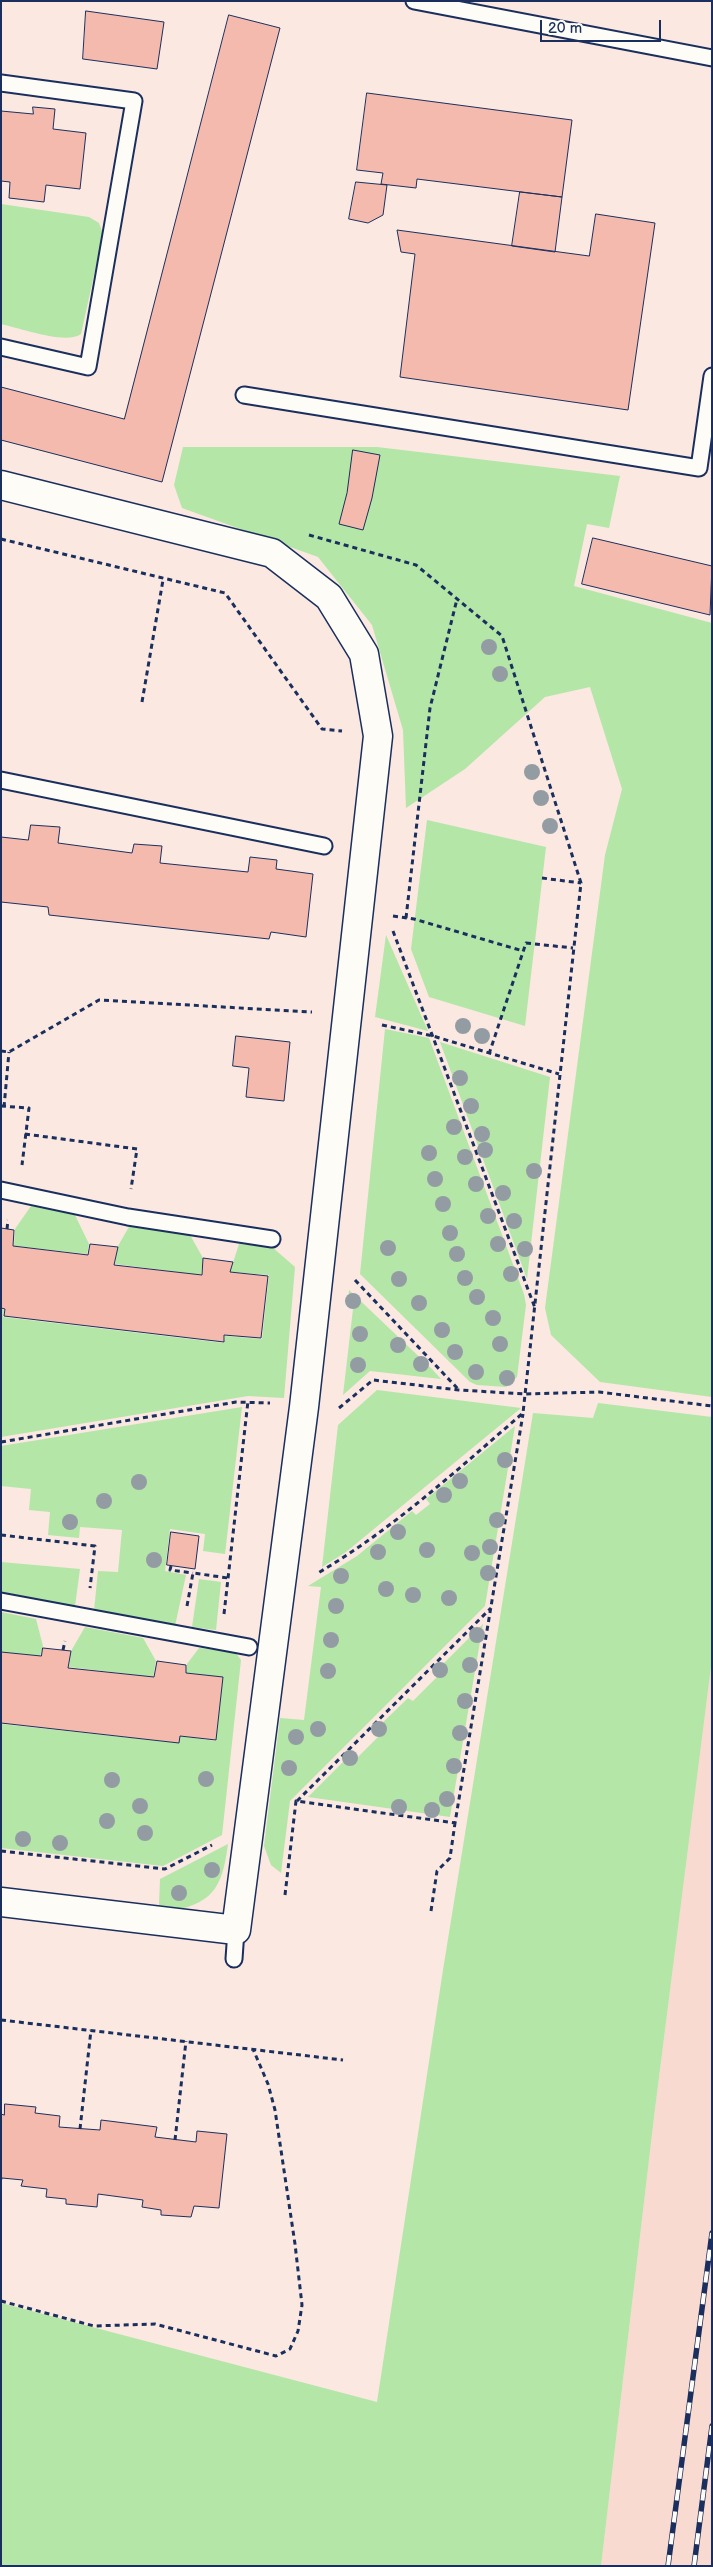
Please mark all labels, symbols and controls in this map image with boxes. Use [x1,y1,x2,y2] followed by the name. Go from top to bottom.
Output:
[543,10,664,42] scale bar
[548,19,582,38] text: 20 m

